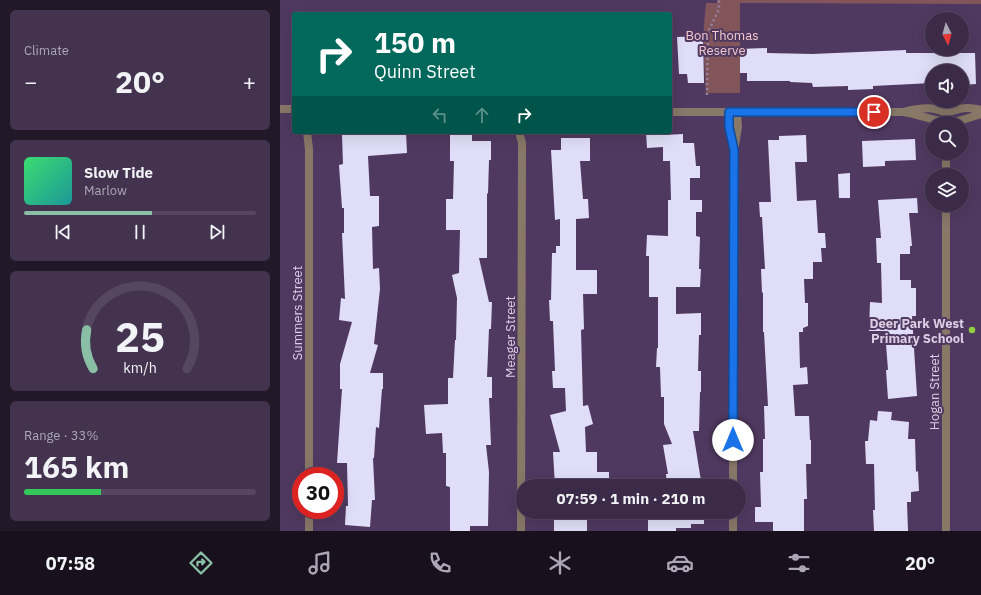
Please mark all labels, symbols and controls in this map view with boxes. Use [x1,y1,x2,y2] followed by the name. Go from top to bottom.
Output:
[925,12,969,56] north arrow
[925,12,969,212] map controls
[374,24,456,61] text: 150 m
[686,27,758,59] park label: Bon Thomas Reserve
[308,28,360,80] icon: right
[24,42,69,59] text: Climate
[374,60,476,83] text: Quinn Street
[115,62,165,101] text: 20°
[925,64,969,108] button: sound
[24,67,37,96] text: −
[243,67,256,96] text: +
[857,95,891,129] pin
[863,101,885,123] icon: arrive
[429,104,451,126] icon: left
[471,104,493,126] icon: ahead
[513,104,535,126] icon: right
[925,116,969,160] button: search
[84,163,153,182] text: Slow Tide
[925,168,969,212] button: layers
[84,182,127,199] text: Marlow
[52,221,74,243] icon: previous
[129,221,151,243] icon: pause
[206,221,228,243] icon: next
[289,266,306,360] street label: Summers Street
[502,296,519,378] street label: Meager Street
[115,308,165,362] text: 25
[869,315,964,347] place label: Deer Park West Primary School
[967,325,977,335] marker: Deer Park West Primary School
[926,354,943,430] street label: Hogan Street
[123,357,157,376] text: km/h
[712,419,754,461] position arrow
[24,427,98,444] text: Range · 33%
[24,447,129,486] text: 165 km
[292,467,344,519] speed limit sign: 30
[557,489,705,508] text: 07:59 · 1 min · 210 m
[187,549,215,577] icon: directions
[306,549,334,577] icon: music
[426,549,454,577] icon: phone
[546,549,574,577] icon: climate
[666,549,694,577] icon: car
[785,549,813,577] icon: filters
[46,552,95,575] text: 07:58
[905,552,935,575] text: 20°

